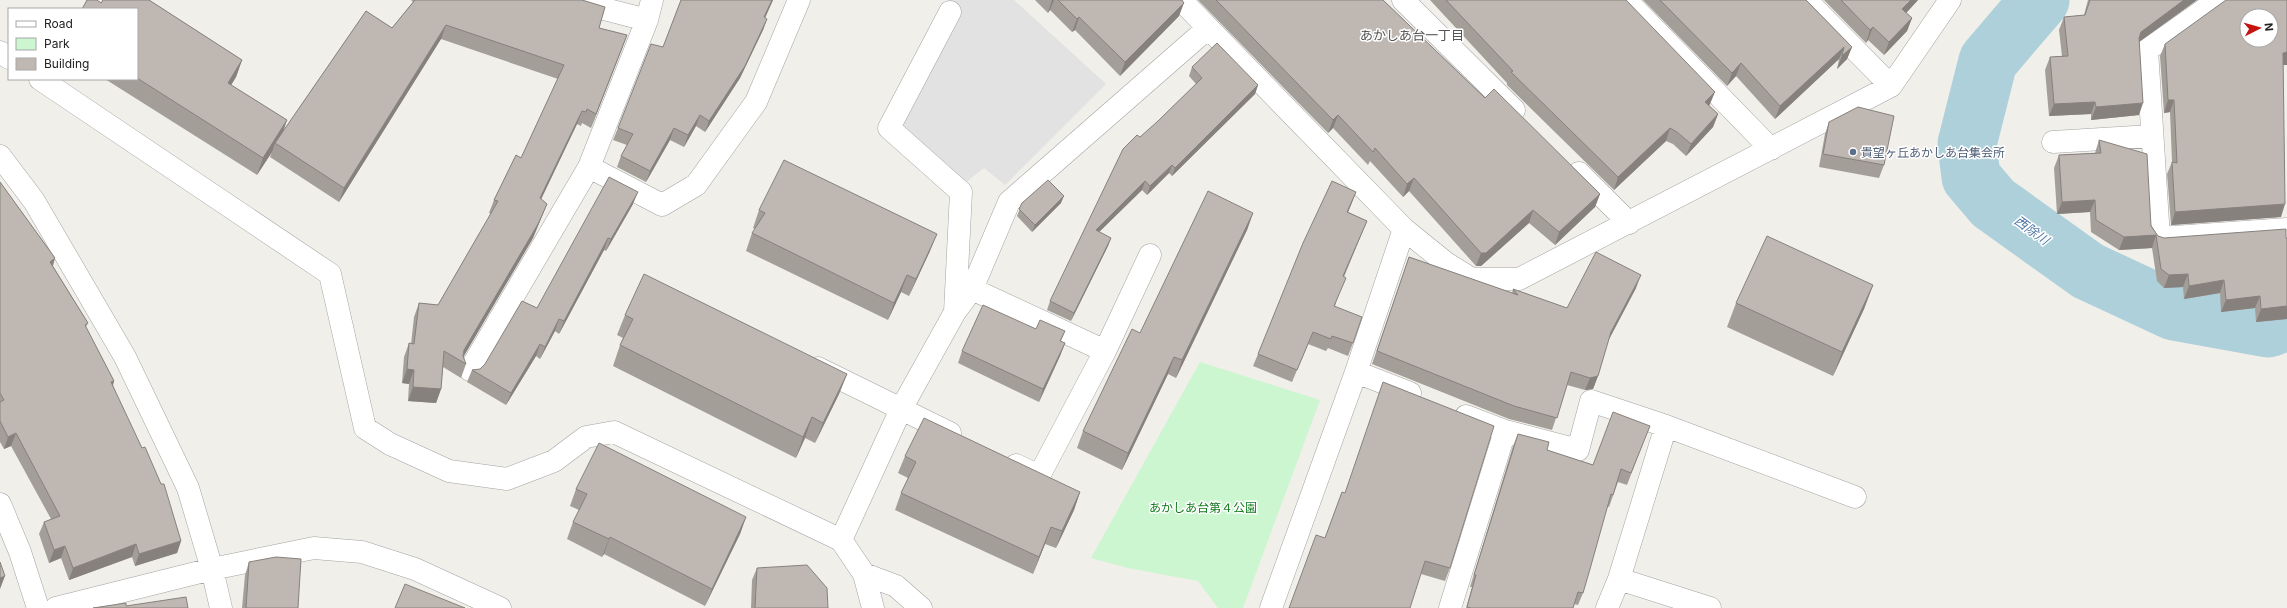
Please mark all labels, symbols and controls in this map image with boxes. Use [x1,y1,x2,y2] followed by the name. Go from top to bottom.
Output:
[8,8,138,80] legend
[2239,8,2279,48] north arrow
[44,16,73,31] text: Road
[2262,22,2276,32] text: N
[1360,27,1464,43] district label: あかしあ台一丁目
[44,36,70,51] text: Park
[44,56,89,71] text: Building
[1861,145,2005,160] place label: 貴望ヶ丘あかしあ台集会所
[1848,147,1858,157] marker: 貴望ヶ丘あかしあ台集会所
[2012,212,2054,249] water label: 西除川
[1149,500,1257,515] park label: あかしあ台第４公園

